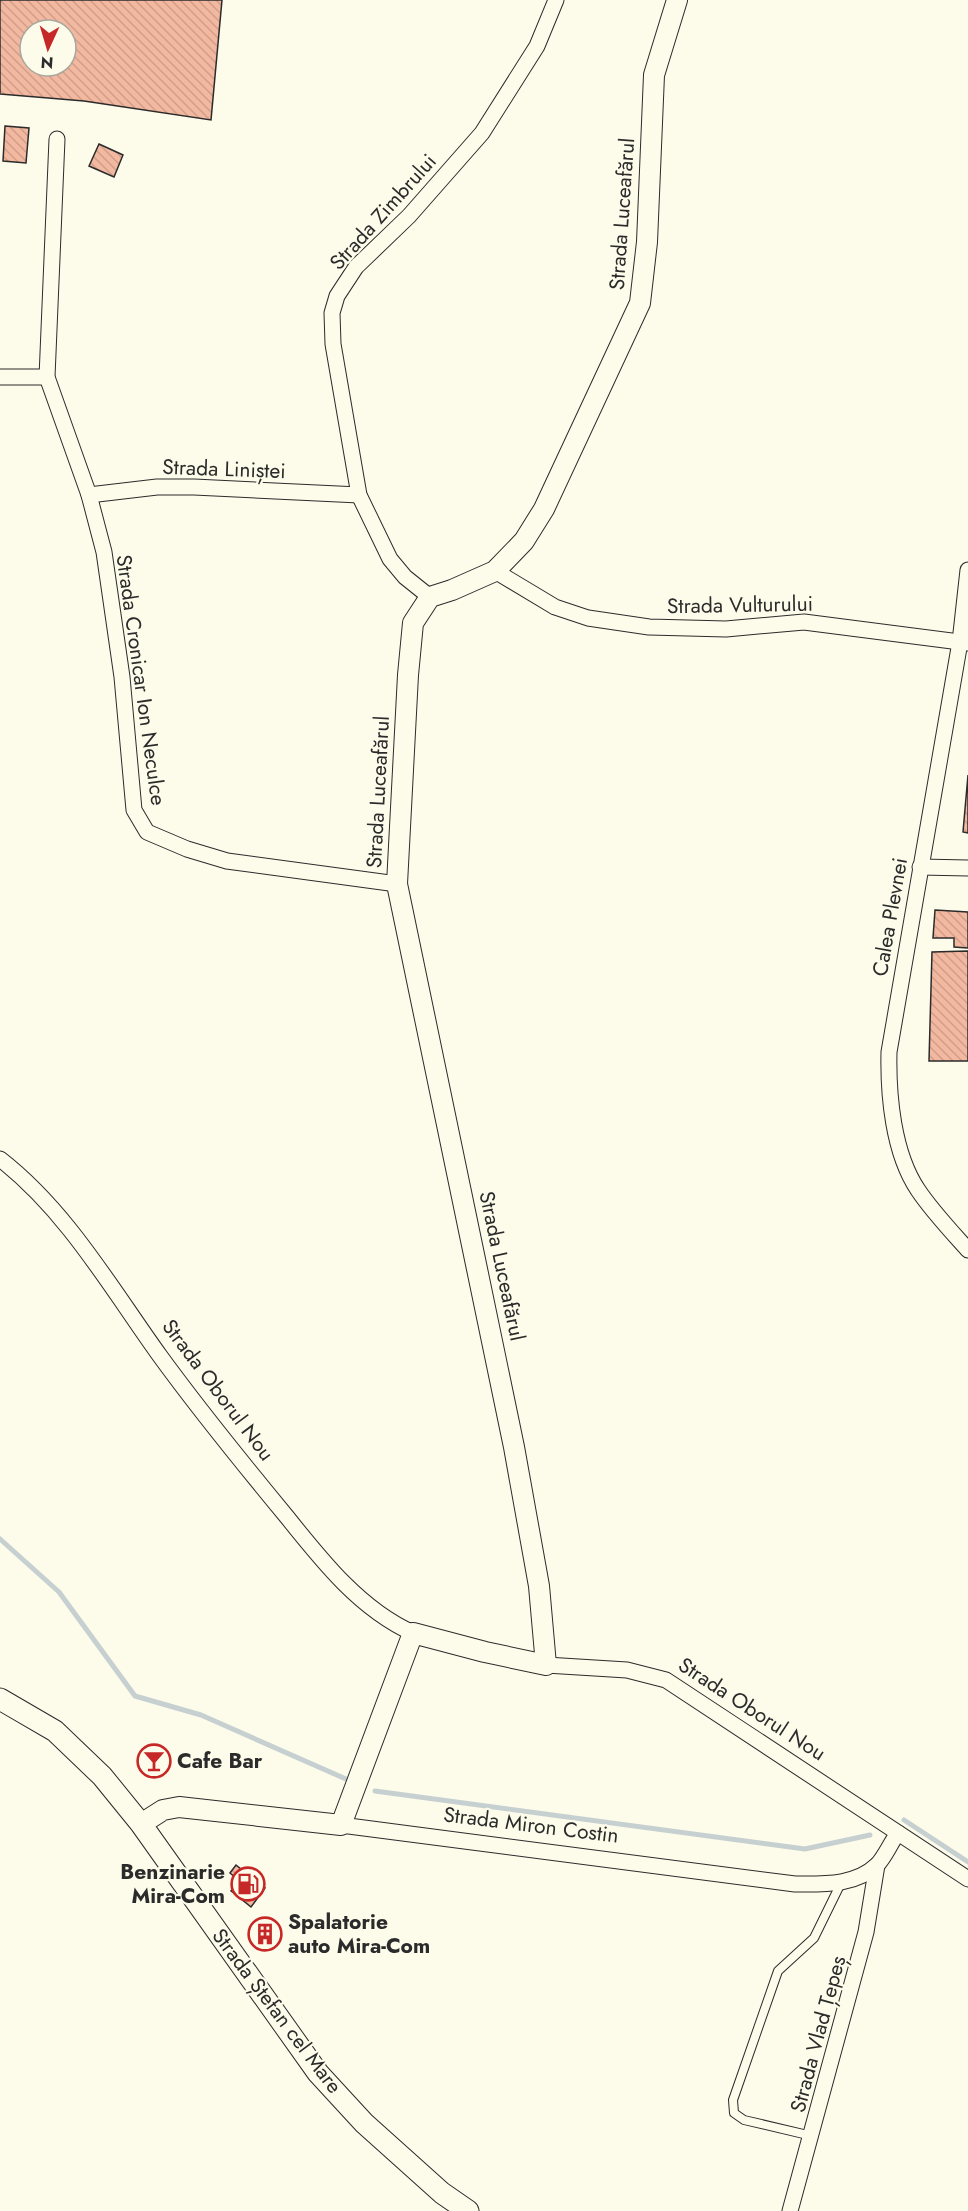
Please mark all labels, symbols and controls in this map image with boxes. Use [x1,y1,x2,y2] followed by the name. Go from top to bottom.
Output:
[18,18,78,78] north arrow
[40,51,54,74] text: N
[602,137,642,291] street label: Strada Luceafărul
[323,147,443,277] street label: Strada Zimbrului
[162,452,286,486] street label: Strada Liniștei
[109,553,173,807] street label: Strada Cronicar Ion Neculce
[667,589,813,621] street label: Strada Vulturului
[359,715,397,869] street label: Strada Luceafărul
[865,855,915,979] street label: Calea Plevnei
[471,1188,533,1344] street label: Strada Luceafărul
[155,1313,281,1467] street label: Strada Oborul Nou
[672,1650,832,1768] street label: Strada Oborul Nou
[136,1743,172,1779] bar icon: Cafe Bar
[177,1746,263,1776] place label: Cafe Bar
[442,1799,620,1851] street label: Strada Miron Costin
[120,1857,225,1911] place label: Benzinarie Mira-Com
[230,1866,266,1902] fuel station icon: Benzinarie Mira-Com
[288,1907,430,1961] place label: Spalatorie auto Mira-Com
[247,1916,283,1952] building icon: Spalatorie auto Mira-Com
[205,1922,349,2100] street label: Strada Ștefan cel Mare
[783,1952,853,2116] street label: Strada Vlad Țepeș

